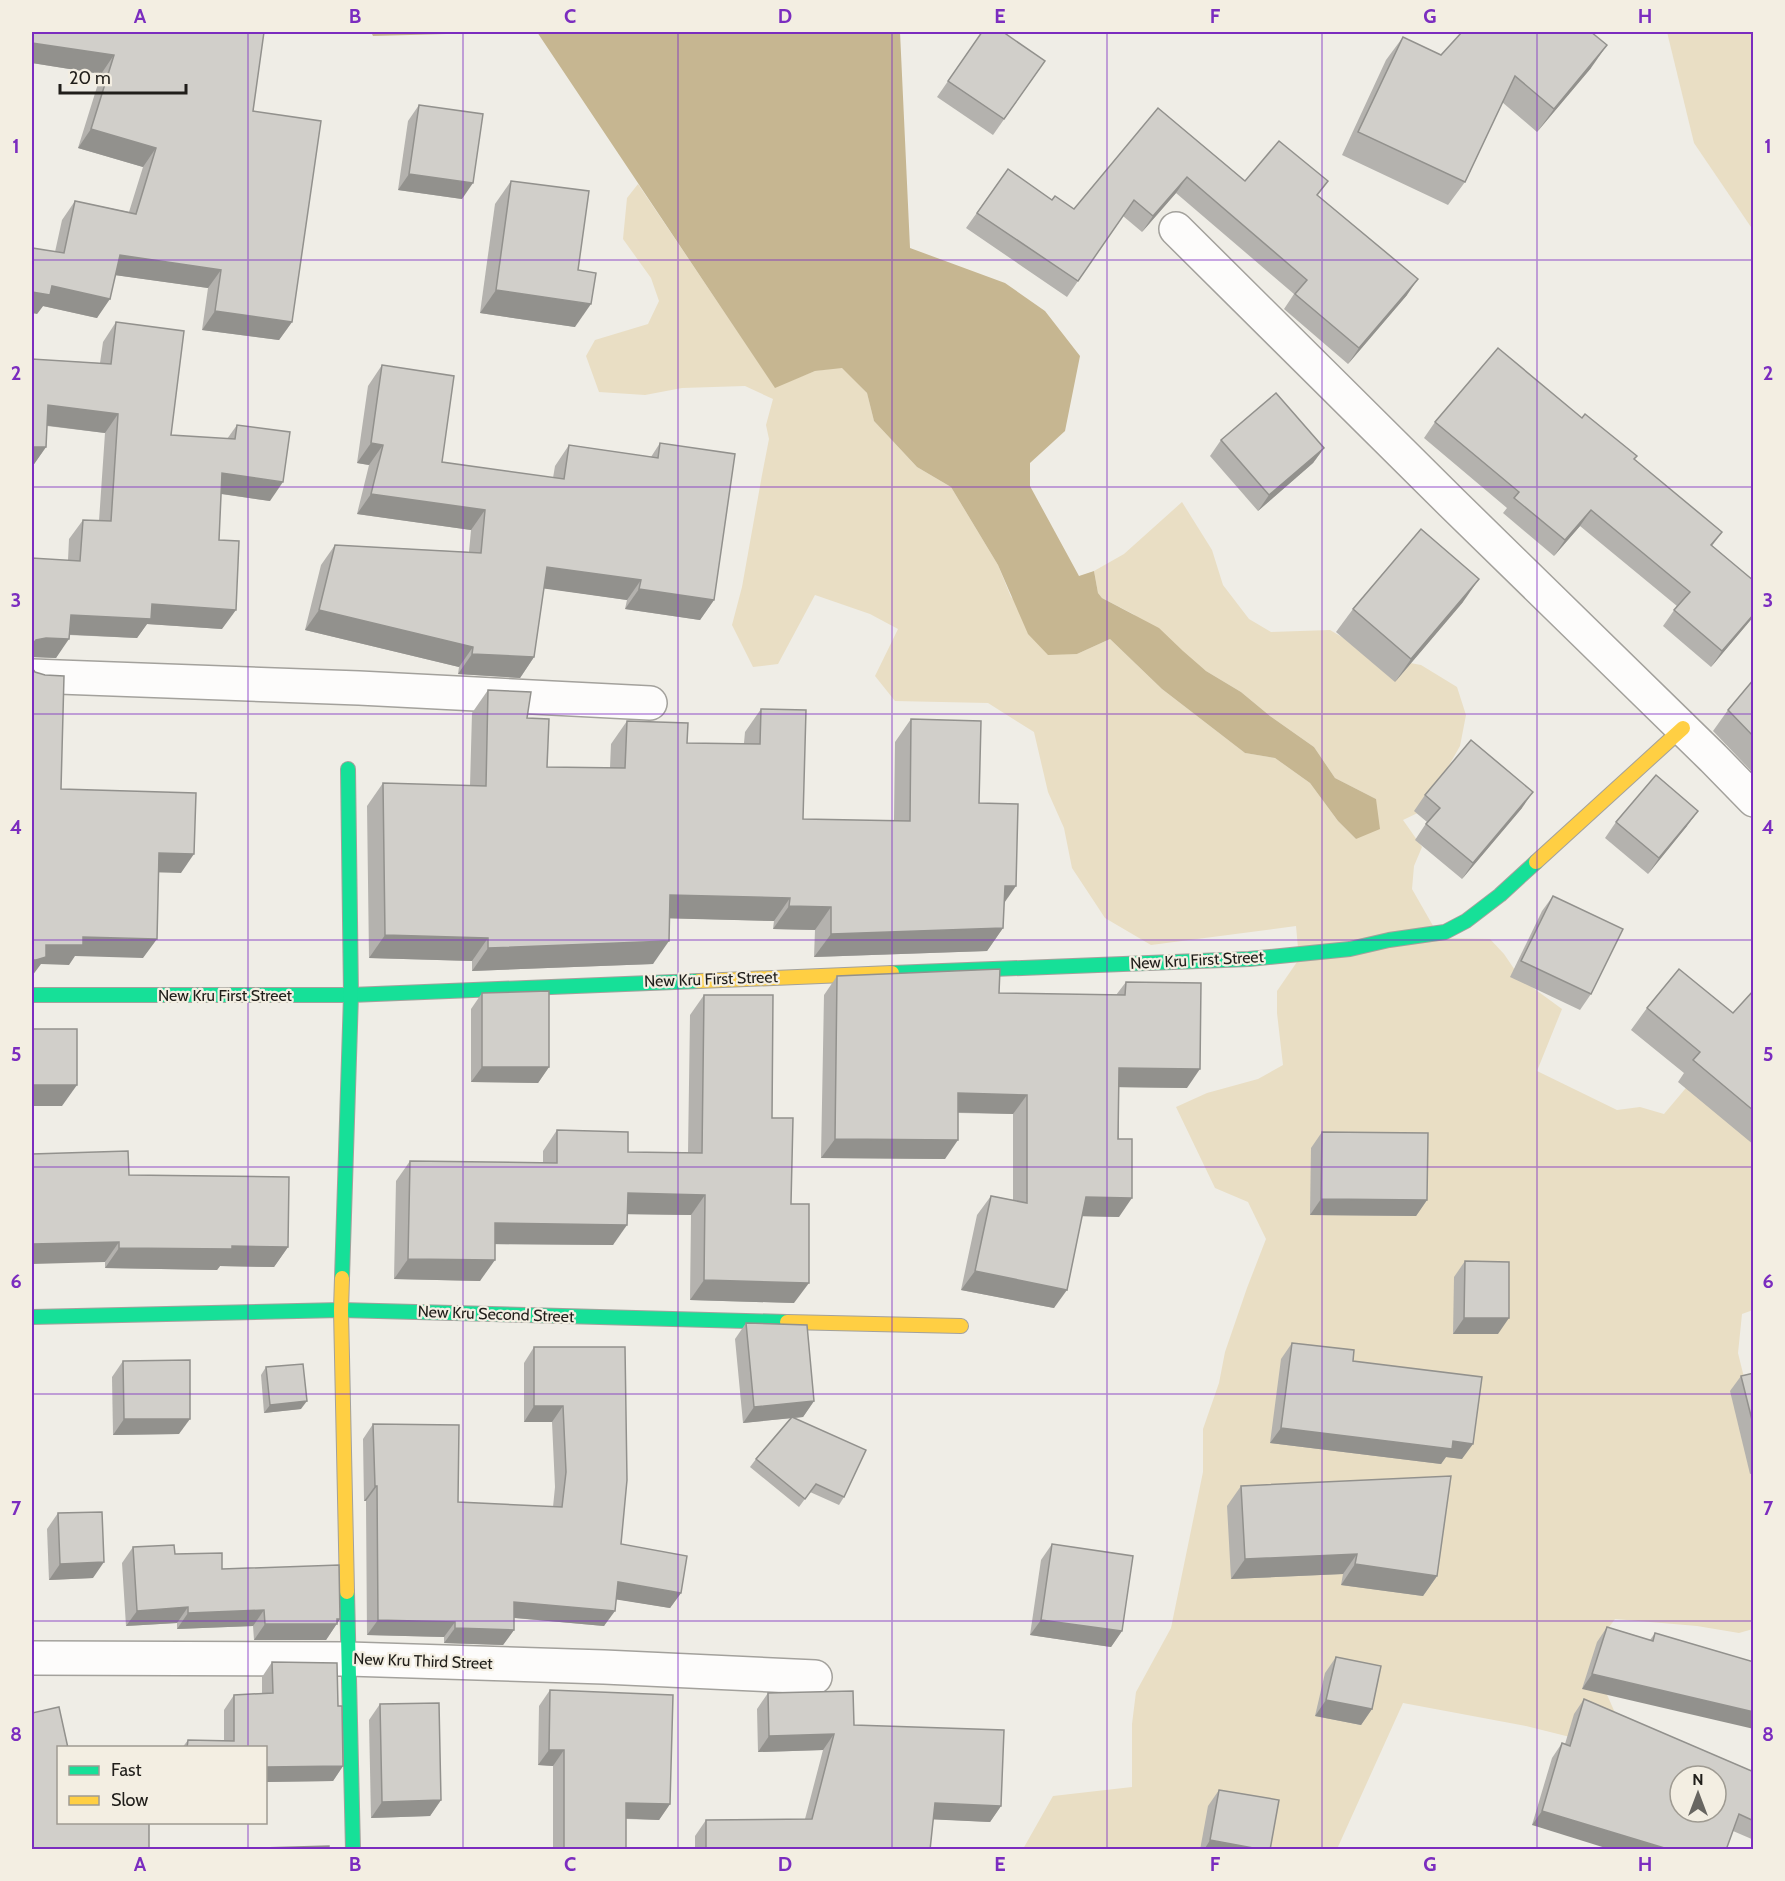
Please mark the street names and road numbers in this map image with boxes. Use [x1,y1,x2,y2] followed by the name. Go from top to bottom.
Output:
[1130,947,1265,973] street label: New Kru First Street
[644,967,779,991] street label: New Kru First Street
[158,986,293,1005] street label: New Kru First Street
[417,1302,575,1326] street label: New Kru Second Street
[353,1649,494,1673] street label: New Kru Third Street

